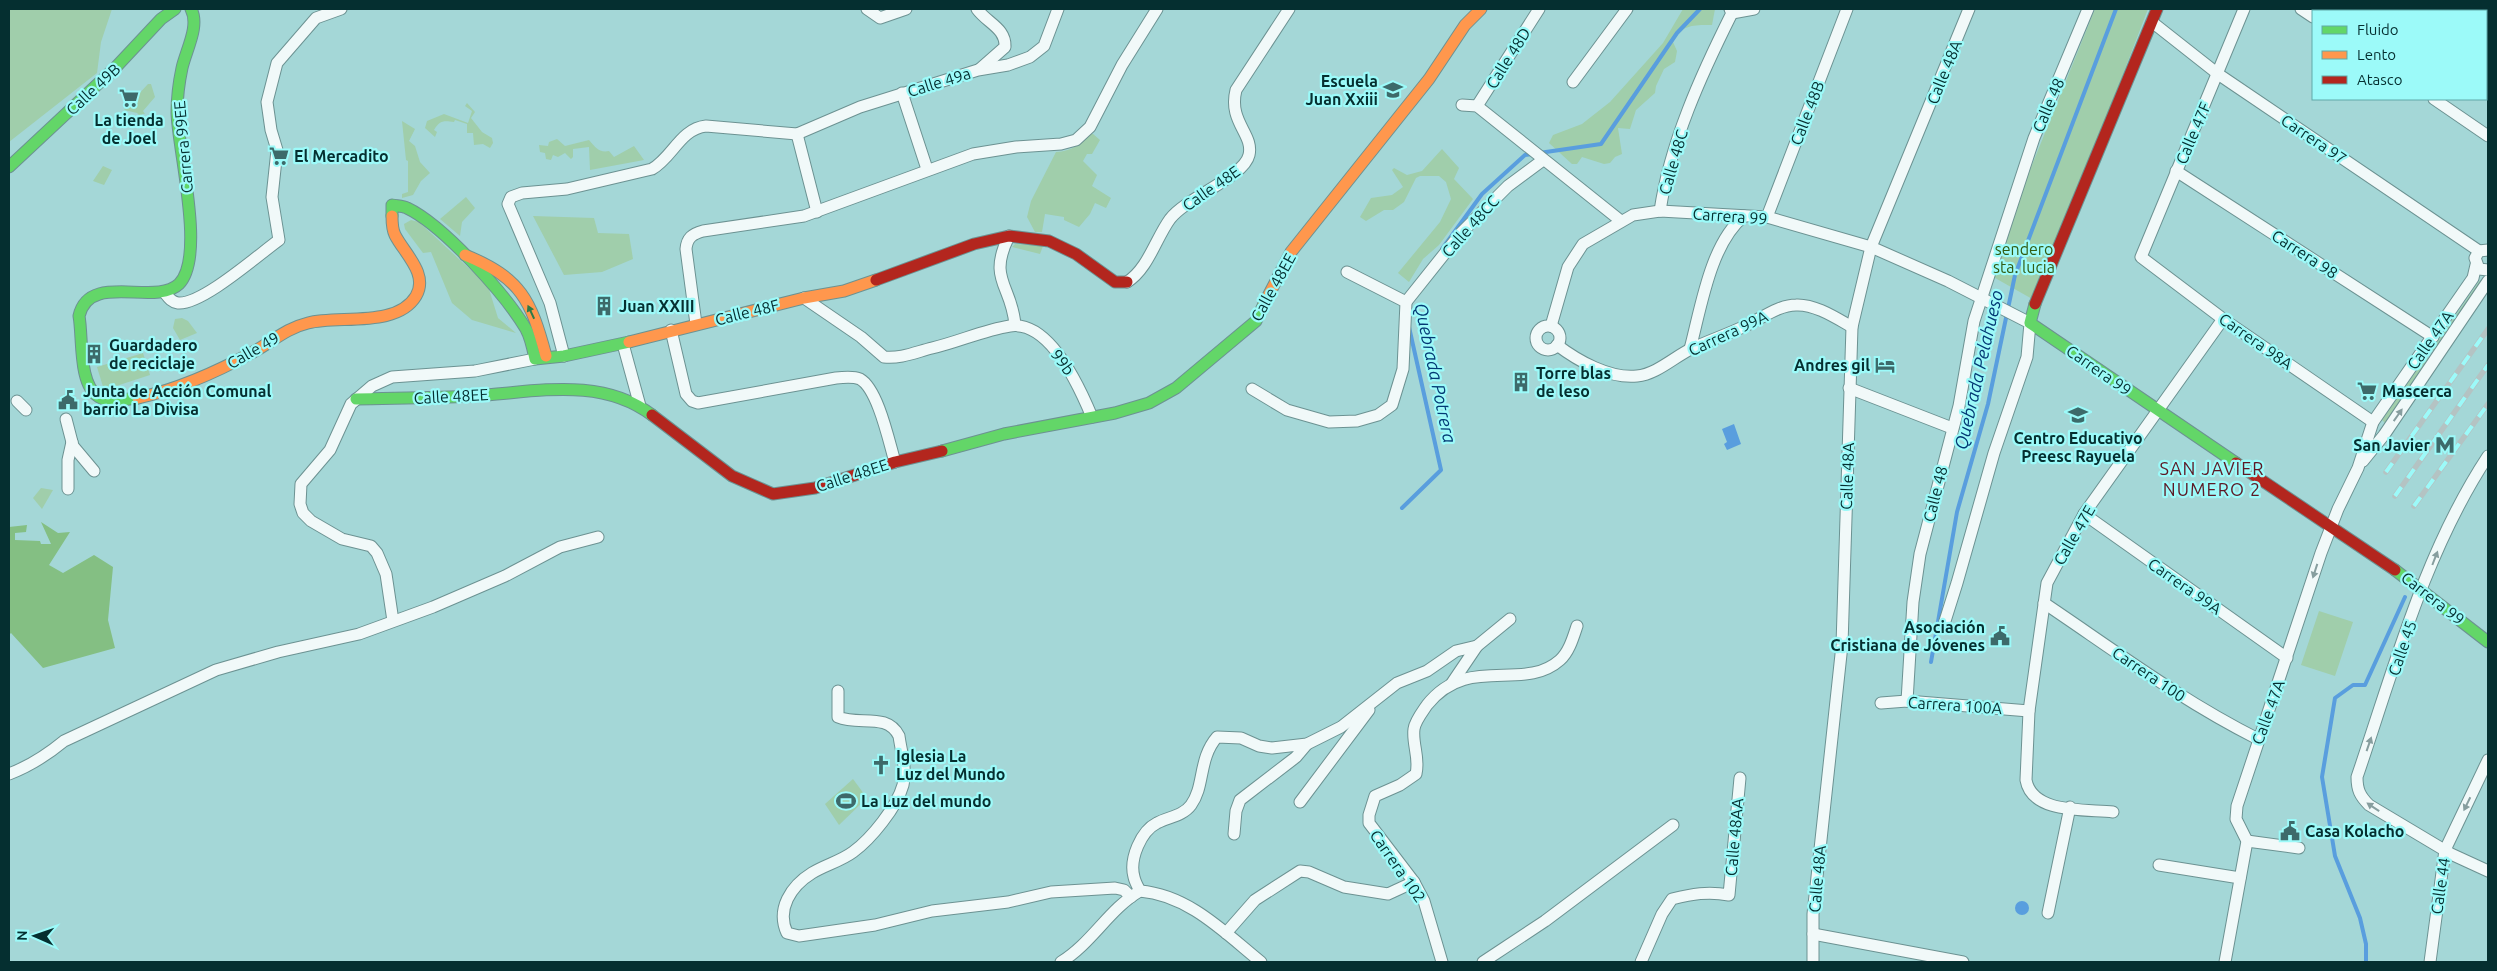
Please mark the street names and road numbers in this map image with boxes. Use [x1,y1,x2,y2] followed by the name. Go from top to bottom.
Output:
[1482,24,1534,92] street label: Calle 48D
[1923,37,1965,107] street label: Calle 48A
[62,60,124,118] street label: Calle 49B
[905,64,973,100] street label: Calle 49a
[2029,75,2067,135] street label: Calle 48
[1787,78,1827,148] street label: Calle 48B
[2172,99,2214,167] street label: Calle 47F
[170,100,196,194] street label: Carrera 99EE
[2278,111,2350,167] street label: Carrera 97
[1655,127,1691,197] street label: Calle 48C
[1179,162,1243,214] street label: Calle 48E
[1438,191,1502,260] street label: Calle 48CC
[1692,204,1768,228] street label: Carrera 99
[2269,226,2341,282] street label: Carrera 98
[1247,250,1299,324] street label: Calle 48EE
[713,295,781,329] street label: Calle 48F
[1686,307,1771,359] street label: Carrera 99A
[2403,307,2457,373] street label: Calle 47A
[2216,309,2297,373] street label: Carrera 98A
[224,328,282,372] street label: Calle 49
[2063,341,2135,399] street label: Carrera 99
[1048,346,1078,378] street label: 99b
[413,385,489,407] street label: Calle 48EE
[1837,441,1857,510] street label: Calle 48A
[814,455,890,495] street label: Calle 48EE
[1919,464,1951,524] street label: Calle 48
[2050,502,2098,568] street label: Calle 47E
[2145,554,2226,618] street label: Carrera 99A
[2398,568,2468,628] street label: Carrera 99
[2384,618,2420,678] street label: Calle 45
[2109,643,2189,705] street label: Carrera 100
[2248,677,2288,747] street label: Calle 47A
[1907,693,2003,717] street label: Carrera 100A
[1722,797,1746,877] street label: Calle 48AA
[1367,826,1429,906] street label: Carrera 102
[1805,844,1829,913] street label: Calle 48A
[2427,857,2453,915] street label: Calle 44

